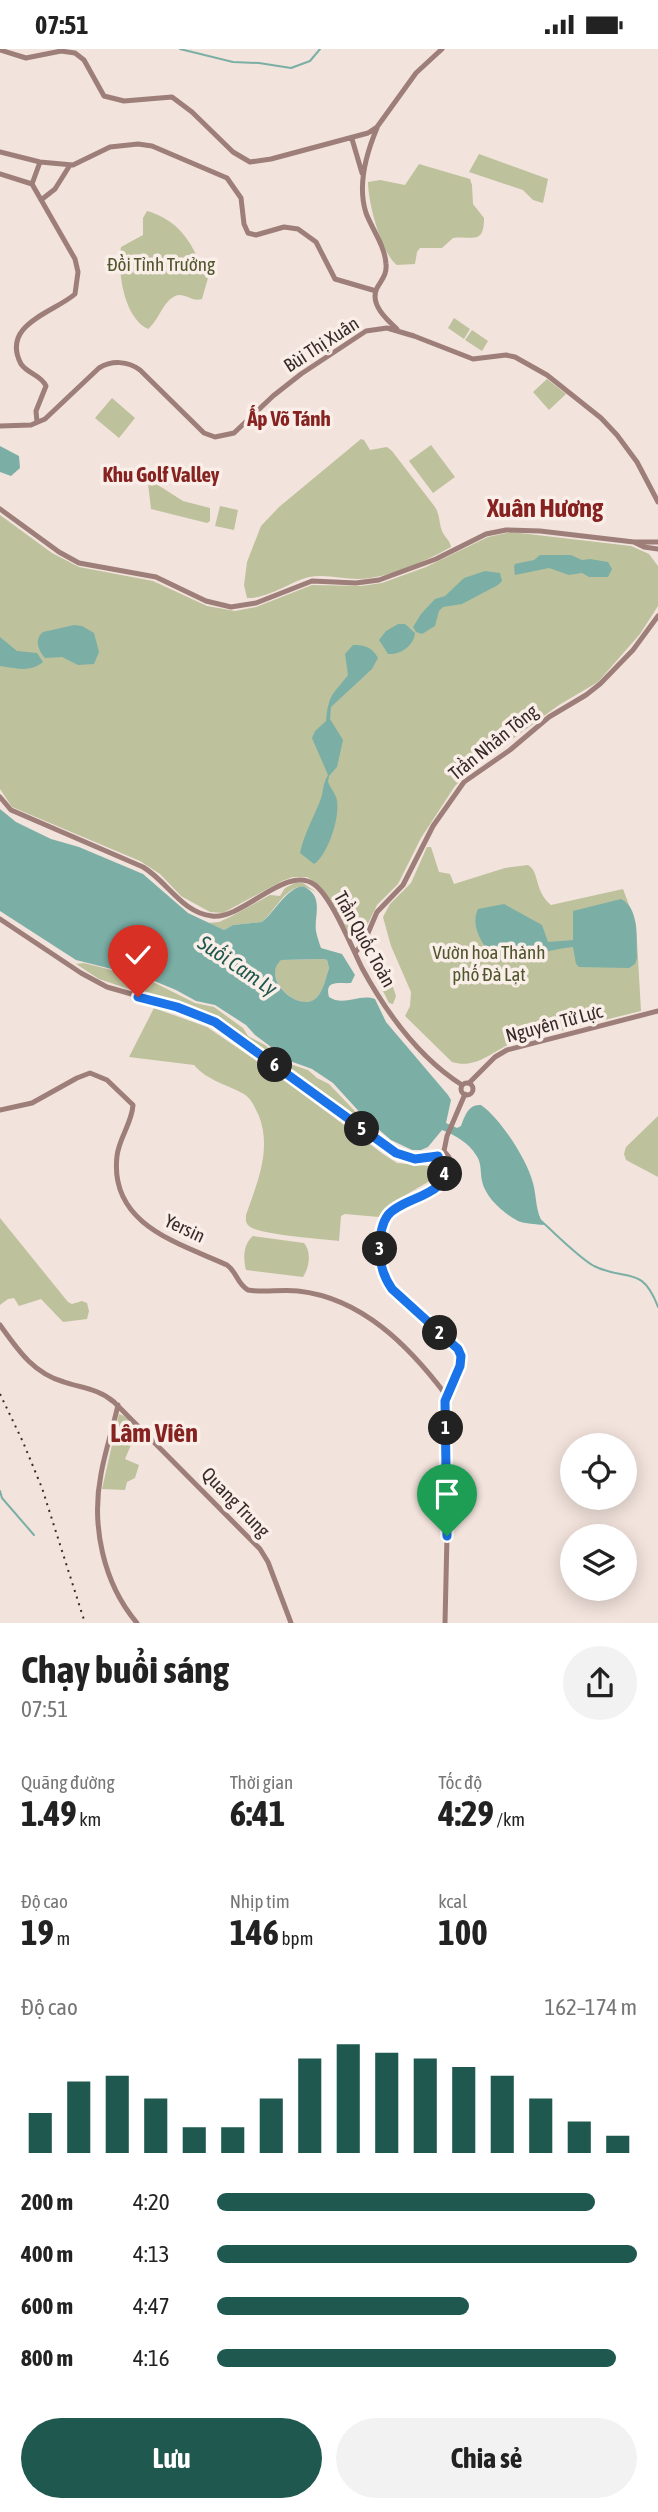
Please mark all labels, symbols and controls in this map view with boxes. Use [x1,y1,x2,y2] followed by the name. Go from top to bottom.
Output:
[35,10,89,40] text: 07:51
[107,253,216,275] park label: Đồi Tỉnh Trưởng
[279,312,363,376] street label: Bùi Thị Xuân
[246,405,331,430] district label: Ấp Võ Tánh
[102,462,220,486] district label: Khu Golf Valley
[486,493,604,523] district label: Xuân Hương
[444,699,542,784] street label: Trần Nhân Tông
[330,887,400,991] street label: Trần Quốc Toản
[108,925,168,997] pin
[193,929,282,1000] water label: Suối Cam Ly
[119,936,157,974] icon: check
[433,941,545,985] park label: Vườn hoa Thành phố Đà Lạt
[503,999,606,1046] street label: Nguyên Tử Lực
[258,1047,292,1083] pin: 6
[270,1053,279,1075] text: 6
[344,1111,380,1147] pin: 5
[357,1117,366,1139] text: 5
[428,1157,462,1191] pin: 4
[440,1162,449,1184] text: 4
[161,1209,209,1247] street label: Yersin
[362,1231,398,1267] pin: 3
[375,1237,384,1259] text: 3
[422,1315,458,1351] pin: 2
[435,1321,444,1343] text: 2
[428,1411,464,1445] pin: 1
[441,1416,450,1438] text: 1
[110,1418,198,1448] district label: Lâm Viên
[560,1433,637,1601] map controls
[560,1433,637,1510] button: locate
[197,1463,275,1542] street label: Quang Trung
[417,1464,477,1536] pin
[428,1475,466,1513] icon: arrive
[560,1524,637,1601] button: layers
[563,1646,637,1720] button: share
[21,1648,229,1691] text: Chạy buổi sáng
[21,1696,68,1722] text: 07:51
[21,1771,115,1793] text: Quãng đường
[230,1771,293,1793] text: Thời gian
[438,1771,482,1793] text: Tốc độ
[21,1793,77,1833] text: 1.49
[230,1793,285,1833] text: 6:41
[438,1793,494,1833] text: 4:29
[77,1808,101,1830] text: km
[494,1808,525,1830] text: /km
[21,1890,68,1912] text: Độ cao
[230,1890,290,1912] text: Nhịp tim
[438,1890,467,1912] text: kcal
[21,1912,54,1952] text: 19
[230,1912,279,1952] text: 146
[438,1912,488,1952] text: 100
[54,1927,70,1949] text: m
[279,1927,313,1949] text: bpm
[21,1994,78,2020] text: Độ cao
[544,1994,637,2020] text: 162–174 m
[21,2189,73,2215] text: 200 m
[133,2189,170,2215] text: 4:20
[21,2241,73,2267] text: 400 m
[133,2241,170,2267] text: 4:13
[21,2293,73,2319] text: 600 m
[133,2293,170,2319] text: 4:47
[21,2345,73,2371] text: 800 m
[133,2345,170,2371] text: 4:16
[21,2418,322,2498] button: Lưu
[336,2418,637,2498] button: Chia sẻ

